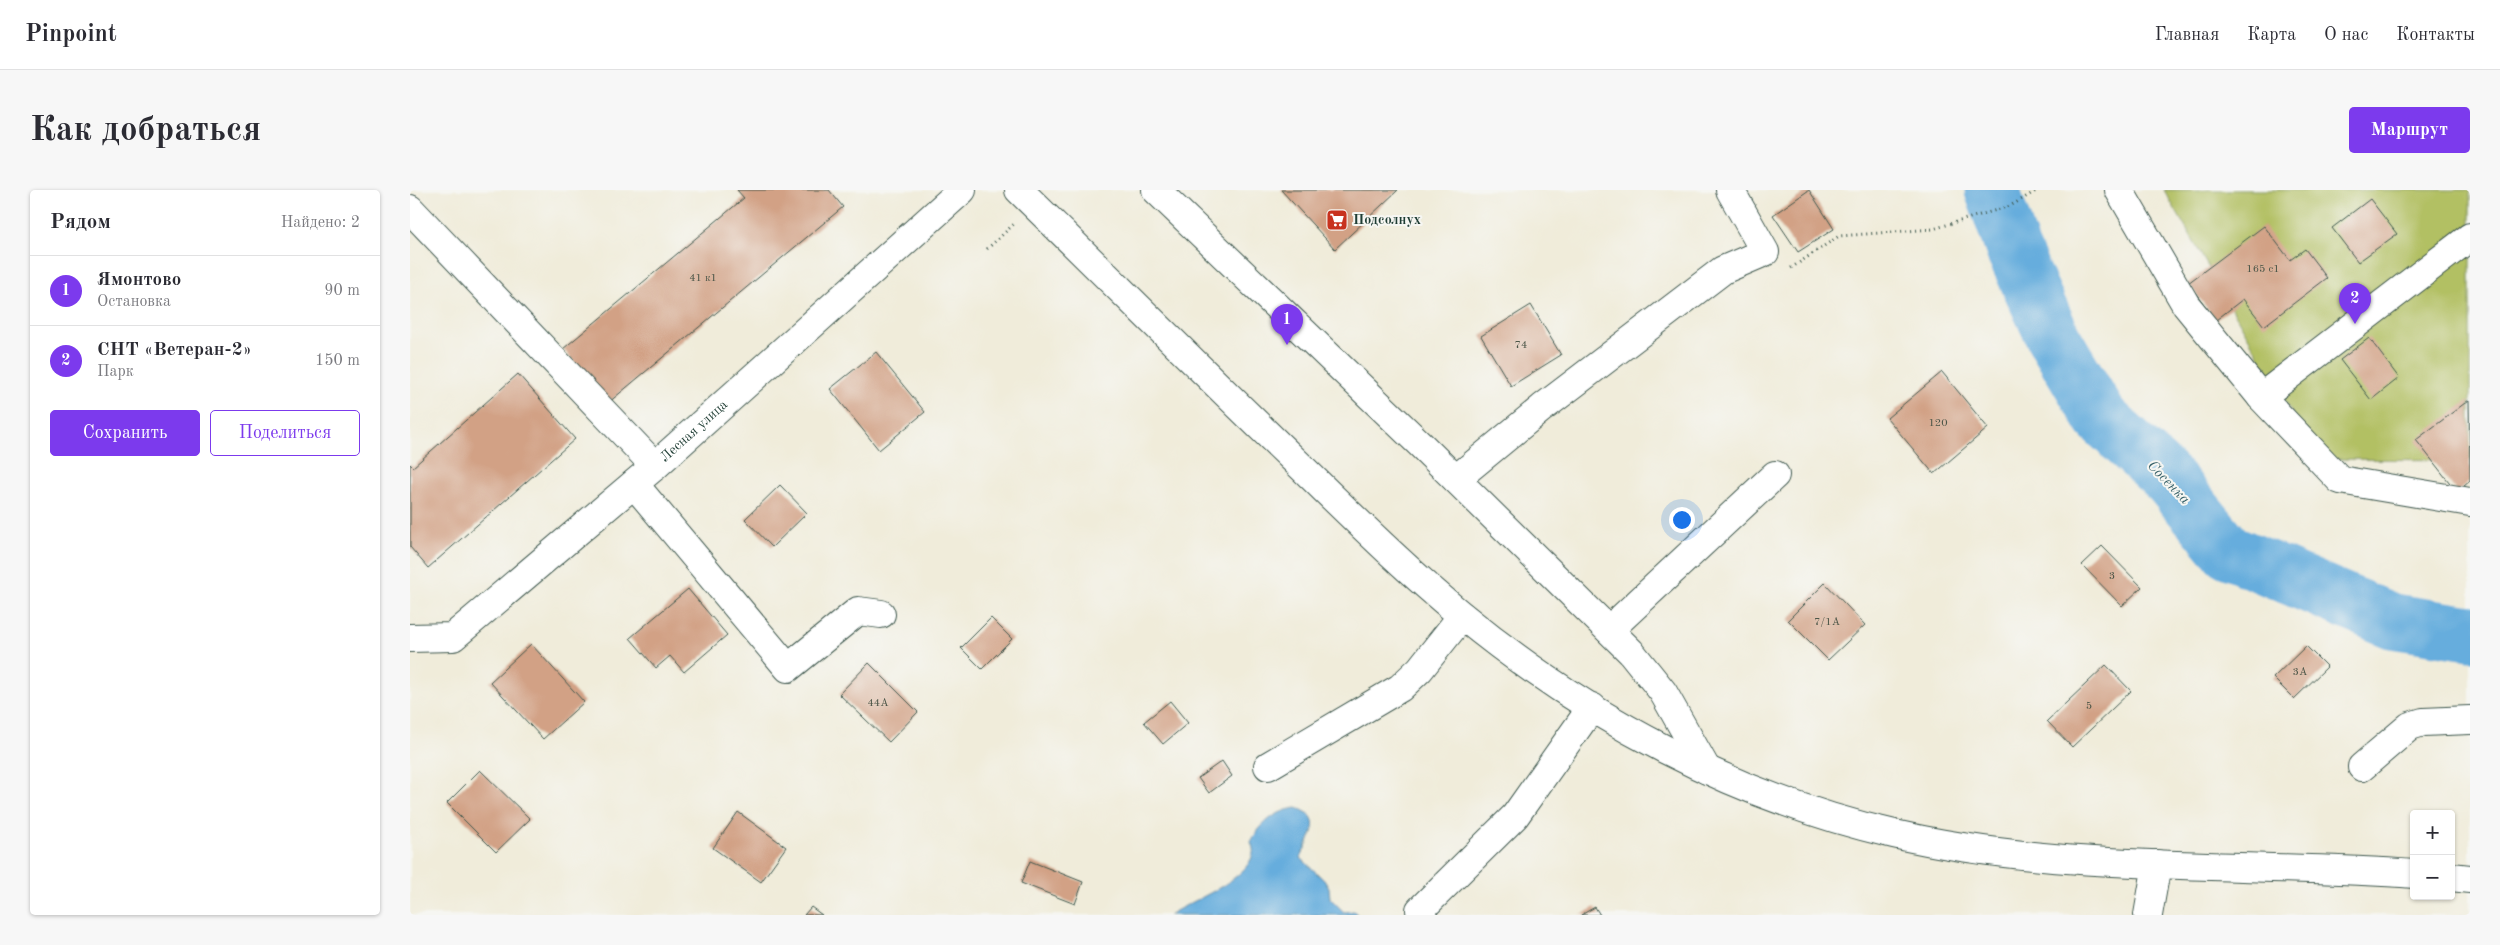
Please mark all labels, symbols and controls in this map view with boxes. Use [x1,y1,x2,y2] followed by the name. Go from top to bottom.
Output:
[25,23,117,47] text: Pinpoint
[2155,26,2219,44] text: Главная
[2247,26,2296,44] text: Карта
[2324,26,2368,44] text: О нас
[2396,26,2475,44] text: Контакты
[2349,107,2470,153] button: Маршрут
[30,113,261,148] text: Как добраться
[1325,208,1349,232] supermarket icon: Подсолнух
[50,212,111,233] text: Рядом
[1353,213,1421,227] place label: Подсолнух
[281,215,360,231] text: Найдено: 2
[2246,264,2280,275] house number: 165 с1
[97,271,181,290] text: Ямонтово
[689,273,717,284] house number: 41 к1
[61,283,71,299] text: 1
[324,283,360,299] text: 90 m
[2339,283,2371,324] pin: 2
[97,294,171,310] text: Остановка
[1271,304,1303,345] pin: 1
[1515,340,1527,351] house number: 74
[97,341,252,360] text: СНТ «Ветеран-2»
[61,353,71,369] text: 2
[315,353,360,369] text: 150 m
[97,364,134,380] text: Парк
[658,397,730,465] street label: Лесная улица
[50,410,200,456] button: Сохранить
[210,410,360,456] button: Поделиться
[1928,418,1948,429] house number: 120
[2144,458,2192,508] water label: Сосенка
[1669,507,1695,533] your location
[2109,571,2115,582] house number: 3
[1814,617,1841,628] house number: 7/1А
[2293,667,2308,678] house number: 3А
[867,698,889,709] house number: 44А
[2086,701,2092,712] house number: 5
[2410,810,2455,900] map controls
[2410,810,2455,855] button: +
[2410,855,2455,900] button: −

